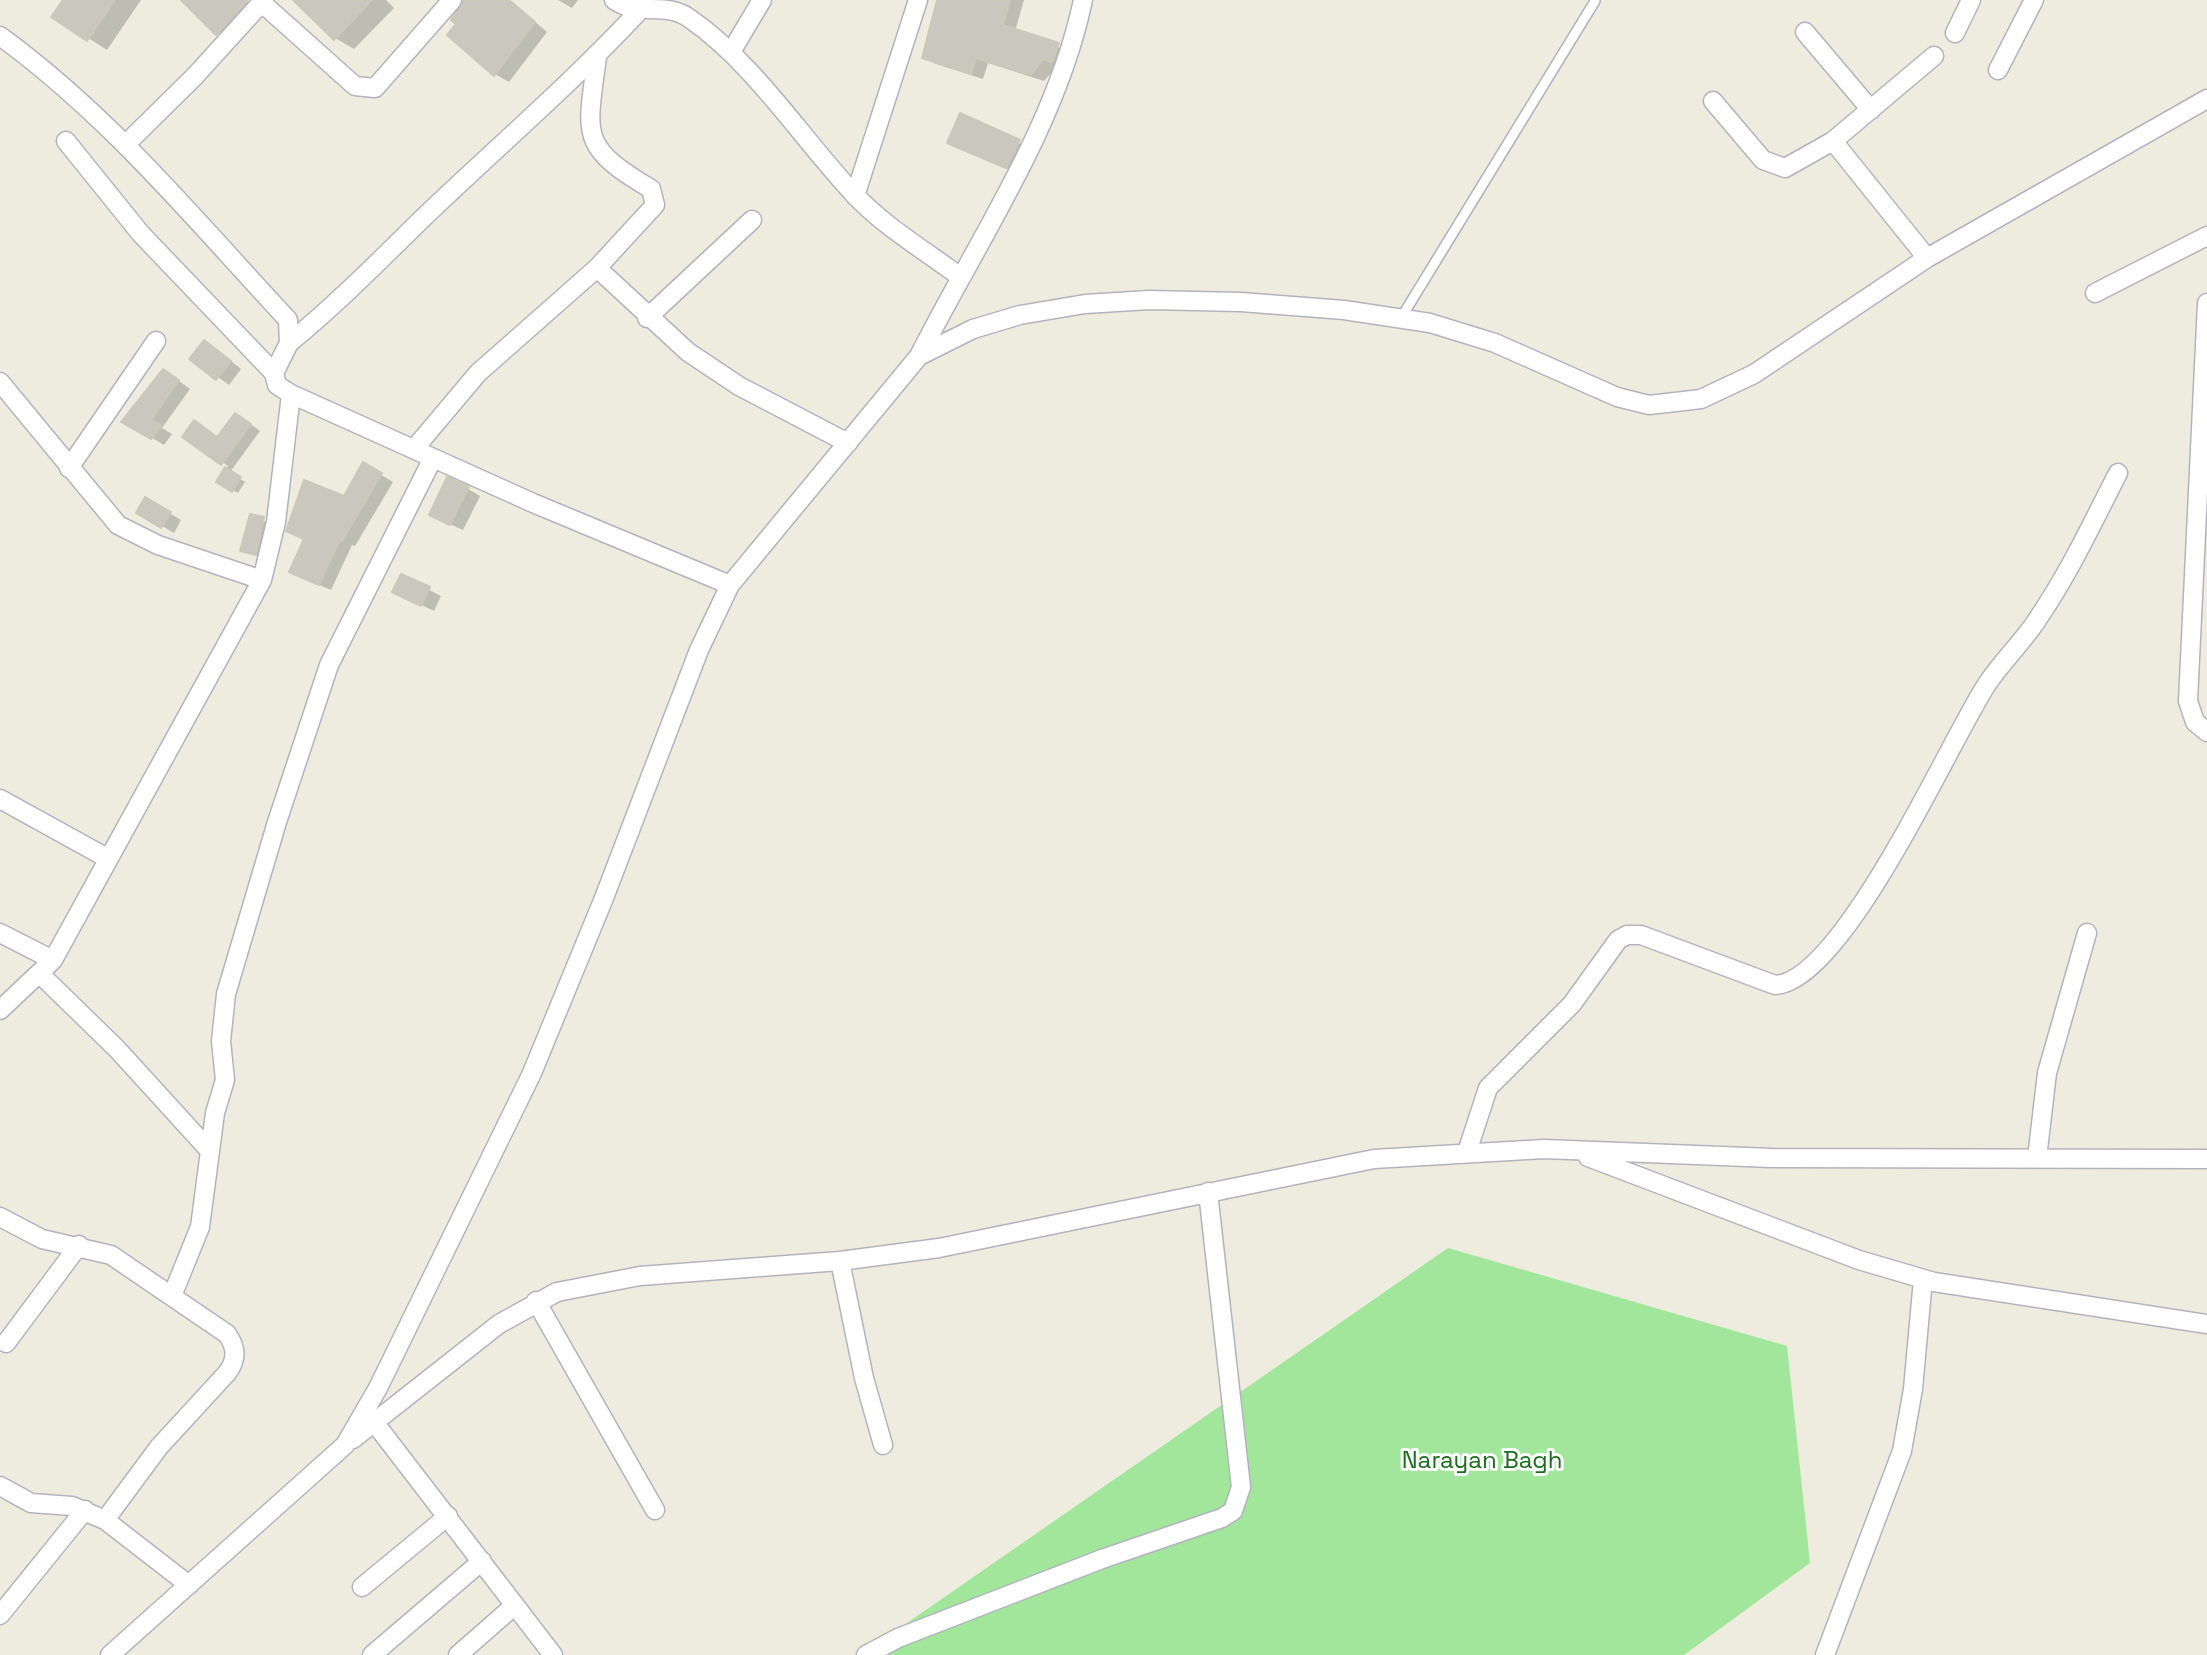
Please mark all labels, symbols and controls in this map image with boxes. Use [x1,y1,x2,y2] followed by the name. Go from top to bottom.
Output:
[1402,1447,1562,1475] park label: Narayan Bagh

